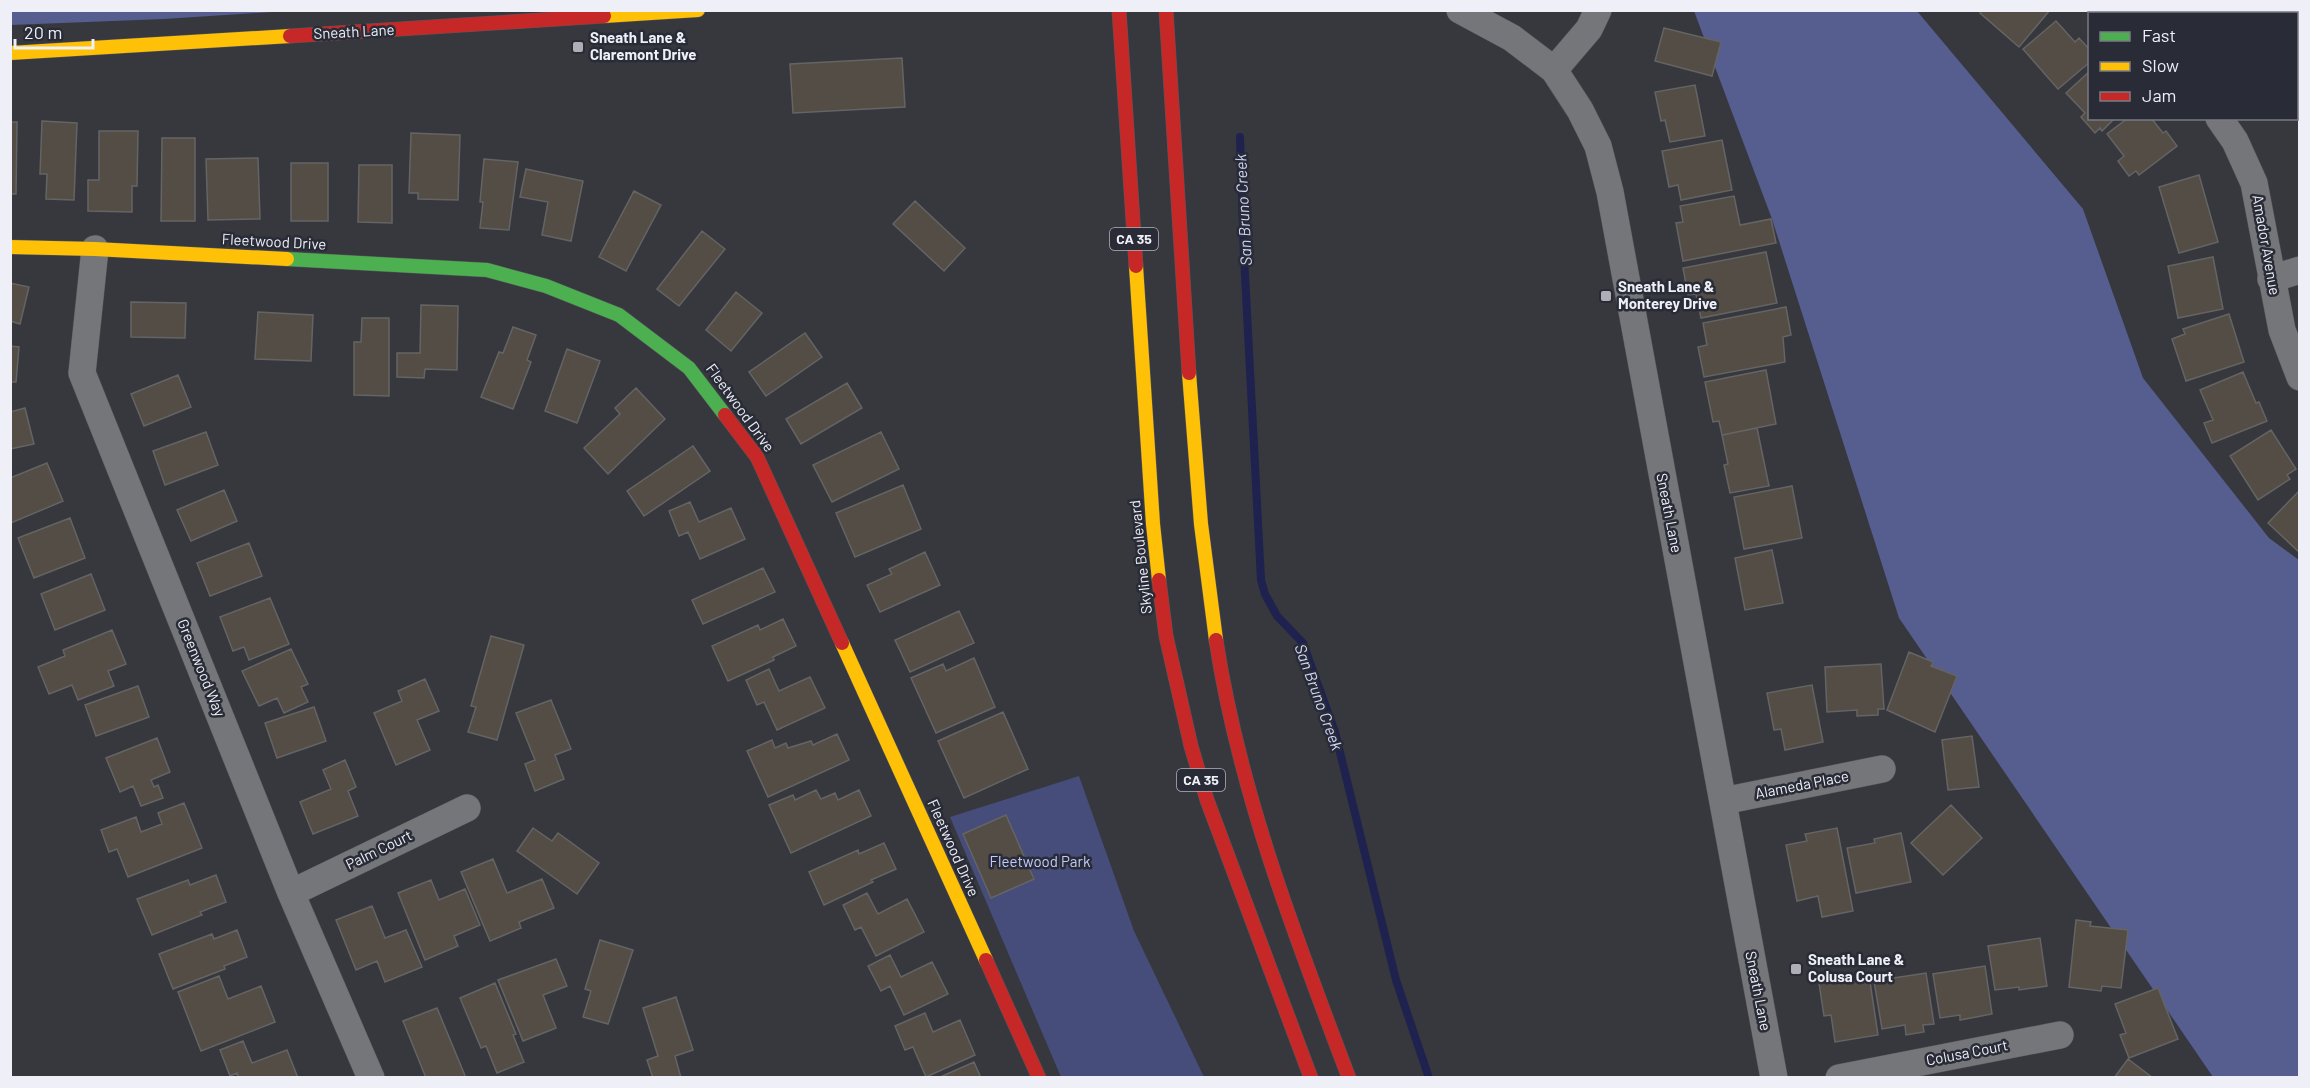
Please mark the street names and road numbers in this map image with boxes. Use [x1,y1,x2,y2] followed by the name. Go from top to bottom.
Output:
[313,20,395,42] street label: Sneath Lane
[2249,193,2285,296] street label: Amador Avenue
[1110,228,1158,250] road number: CA 35
[221,229,327,253] street label: Fleetwood Drive
[703,360,779,455] street label: Fleetwood Drive
[1653,471,1687,554] street label: Sneath Lane
[1125,499,1155,615] street label: Skyline Boulevard
[174,616,230,719] street label: Greenwood Way
[1753,766,1850,802] street label: Alameda Place
[1177,769,1225,791] road number: CA 35
[924,796,983,899] street label: Fleetwood Drive
[342,825,415,873] street label: Palm Court
[1742,949,1776,1032] street label: Sneath Lane
[1924,1035,2009,1069] street label: Colusa Court

